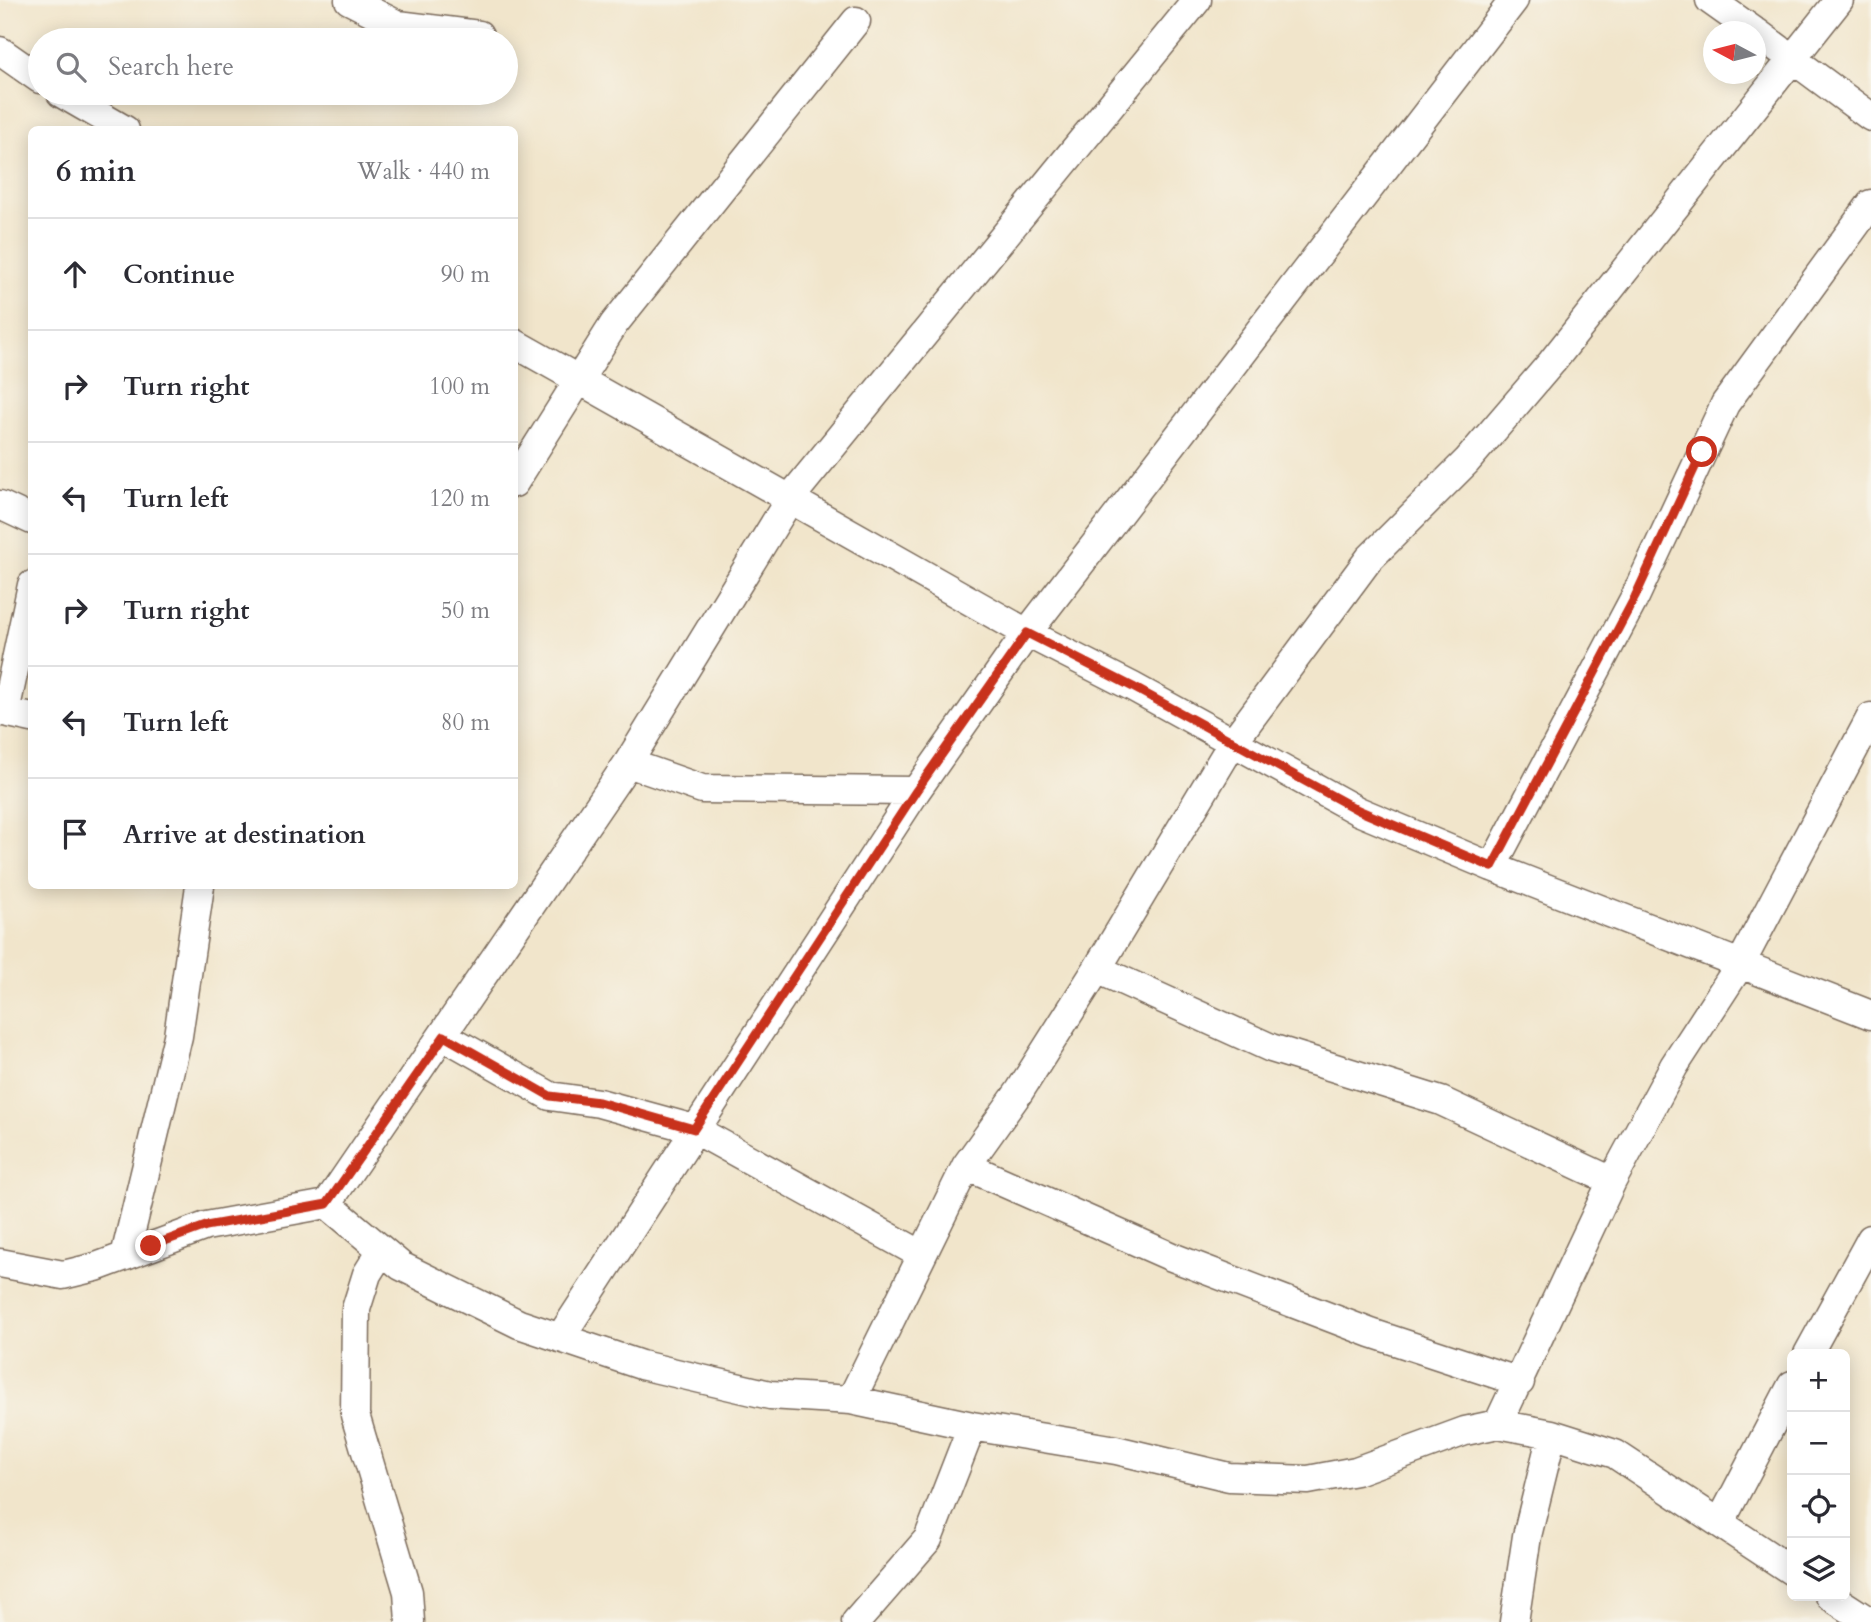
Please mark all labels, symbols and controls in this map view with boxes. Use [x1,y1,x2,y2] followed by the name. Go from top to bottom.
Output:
[1703,21,1766,84] north arrow
[28,28,518,105] search box
[52,48,90,86] icon: search
[108,49,234,84] text: Search here
[56,151,136,192] text: 6 min
[357,156,490,187] text: Walk · 440 m
[56,255,94,293] icon: ahead
[123,257,235,292] text: Continue
[441,259,490,290] text: 90 m
[56,367,94,405] icon: right
[123,369,250,404] text: Turn right
[429,371,490,402] text: 100 m
[1686,436,1717,467] route start
[56,479,94,517] icon: left
[123,481,228,516] text: Turn left
[429,483,490,514] text: 120 m
[56,591,94,629] icon: right
[123,593,250,628] text: Turn right
[441,595,490,626] text: 50 m
[56,703,94,741] icon: left
[123,705,228,740] text: Turn left
[441,707,490,738] text: 80 m
[56,815,94,853] icon: arrive
[123,817,366,852] text: Arrive at destination
[135,1230,166,1261] route end
[1787,1349,1850,1601] map controls
[1787,1349,1850,1412] button: +
[1787,1412,1850,1475] button: −
[1787,1475,1850,1538] button: locate
[1787,1538,1850,1601] button: layers

